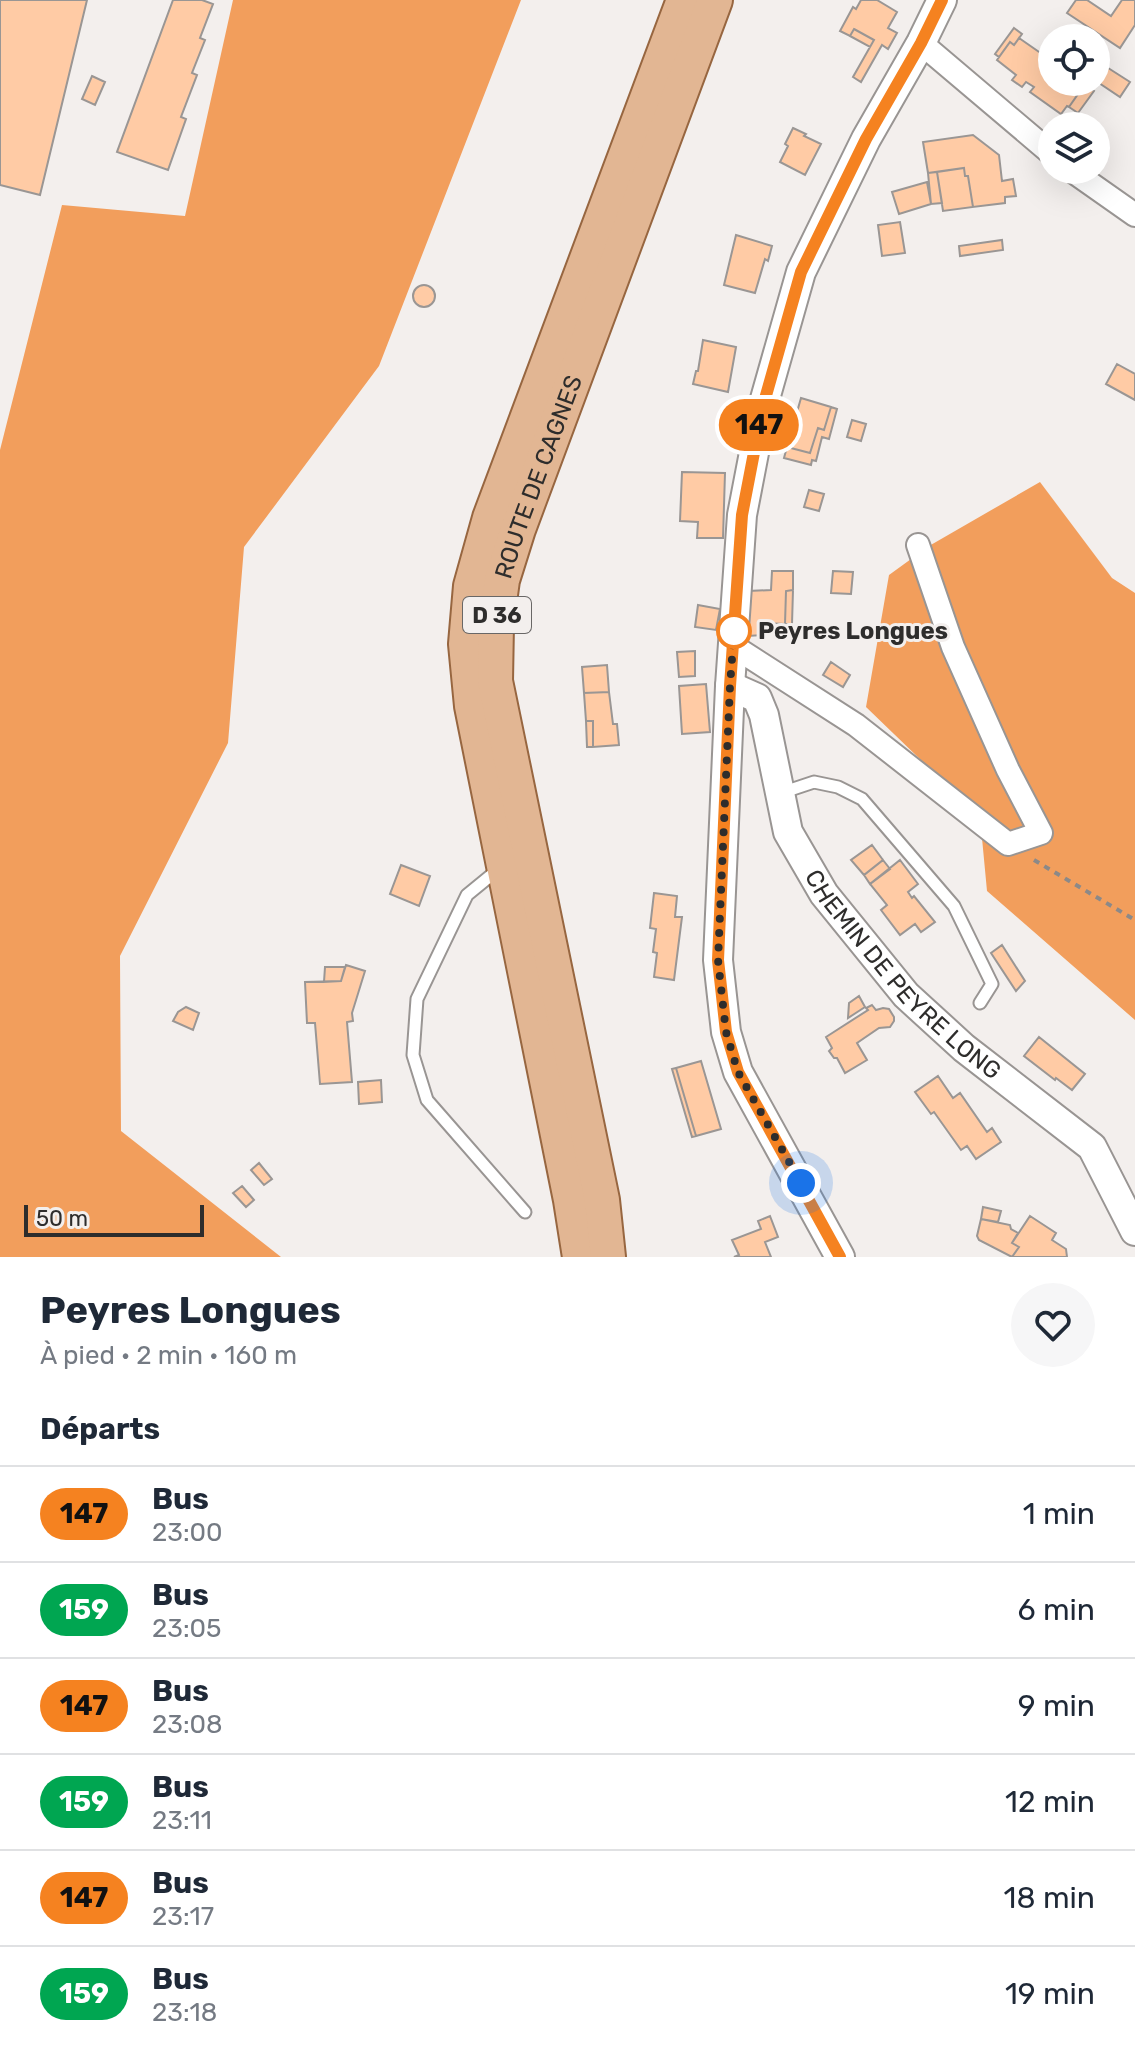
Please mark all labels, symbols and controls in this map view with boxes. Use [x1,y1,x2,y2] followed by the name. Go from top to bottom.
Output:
[1038,24,1110,184] map controls
[1038,24,1110,96] button: locate
[1038,112,1110,184] button: layers
[489,371,588,582] street label: ROUTE DE CAGNES
[713,399,805,451] line badge: 147
[735,408,783,441] text: 147
[463,597,531,633] road number: D 36
[717,614,751,648] marker: Peyres Longues
[758,617,948,645] place label: Peyres Longues
[799,865,1006,1085] street label: CHEMIN DE PEYRE LONG
[781,1163,821,1203] your location
[24,1201,204,1237] scale bar
[36,1205,88,1232] text: 50 m
[1011,1283,1095,1367] button: heart
[40,1287,341,1333] text: Peyres Longues
[40,1340,297,1371] text: À pied · 2 min · 160 m
[40,1411,160,1447] text: Départs
[152,1481,209,1517] text: Bus
[1023,1496,1095,1532] text: 1 min
[60,1497,108,1530] text: 147
[152,1517,223,1548] text: 23:00
[152,1577,209,1613] text: Bus
[1017,1592,1095,1628] text: 6 min
[59,1593,109,1626] text: 159
[152,1613,222,1644] text: 23:05
[152,1673,209,1709] text: Bus
[1018,1688,1095,1724] text: 9 min
[60,1689,108,1722] text: 147
[152,1709,223,1740] text: 23:08
[152,1769,209,1805] text: Bus
[1005,1784,1095,1820] text: 12 min
[59,1785,109,1818] text: 159
[152,1805,212,1836] text: 23:11
[152,1865,209,1901] text: Bus
[1004,1880,1095,1916] text: 18 min
[60,1881,108,1914] text: 147
[152,1901,214,1932] text: 23:17
[152,1961,209,1997] text: Bus
[1005,1976,1095,2012] text: 19 min
[59,1977,109,2010] text: 159
[152,1997,217,2028] text: 23:18

